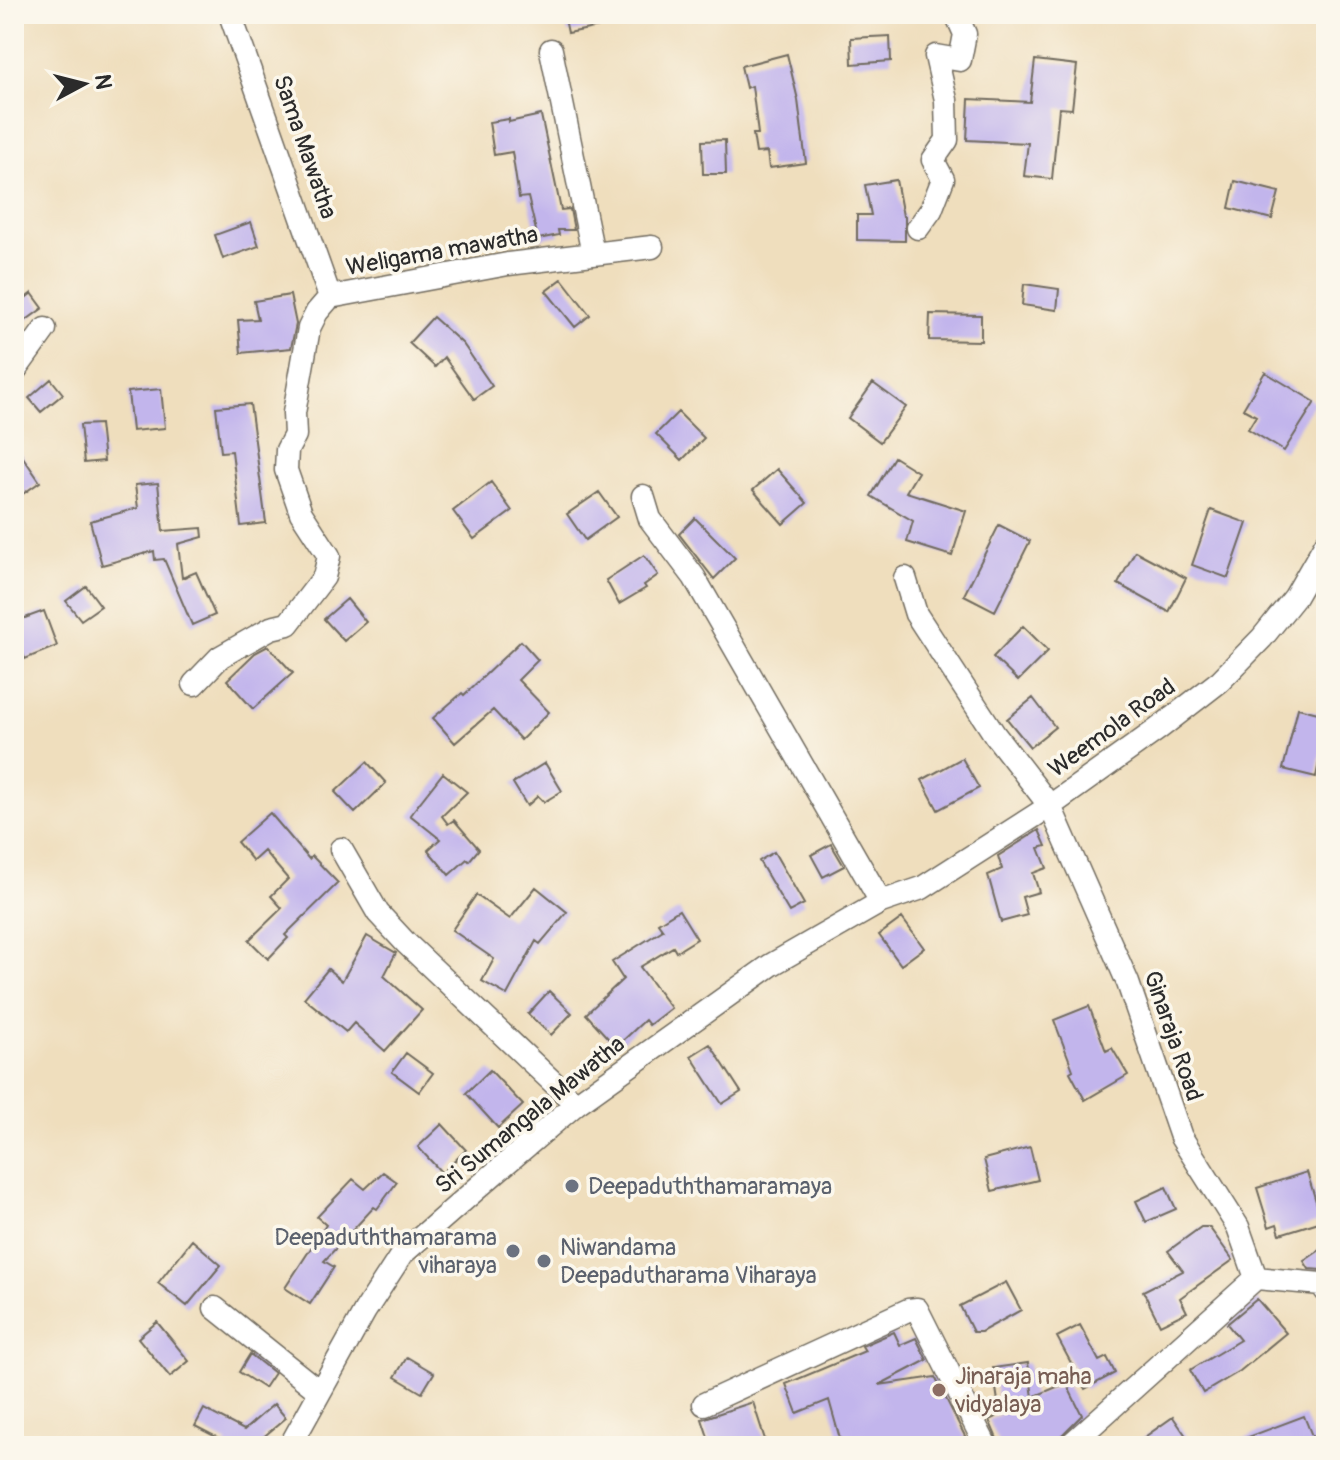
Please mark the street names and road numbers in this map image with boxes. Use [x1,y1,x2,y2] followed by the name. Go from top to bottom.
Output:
[267,71,343,223] street label: Sama Mawatha
[344,220,540,282] street label: Weligama mawatha
[1043,672,1181,784] street label: Weemola Road
[1137,967,1209,1105] street label: Ginaraja Road
[429,1030,631,1200] street label: Sri Sumangala Mawatha

